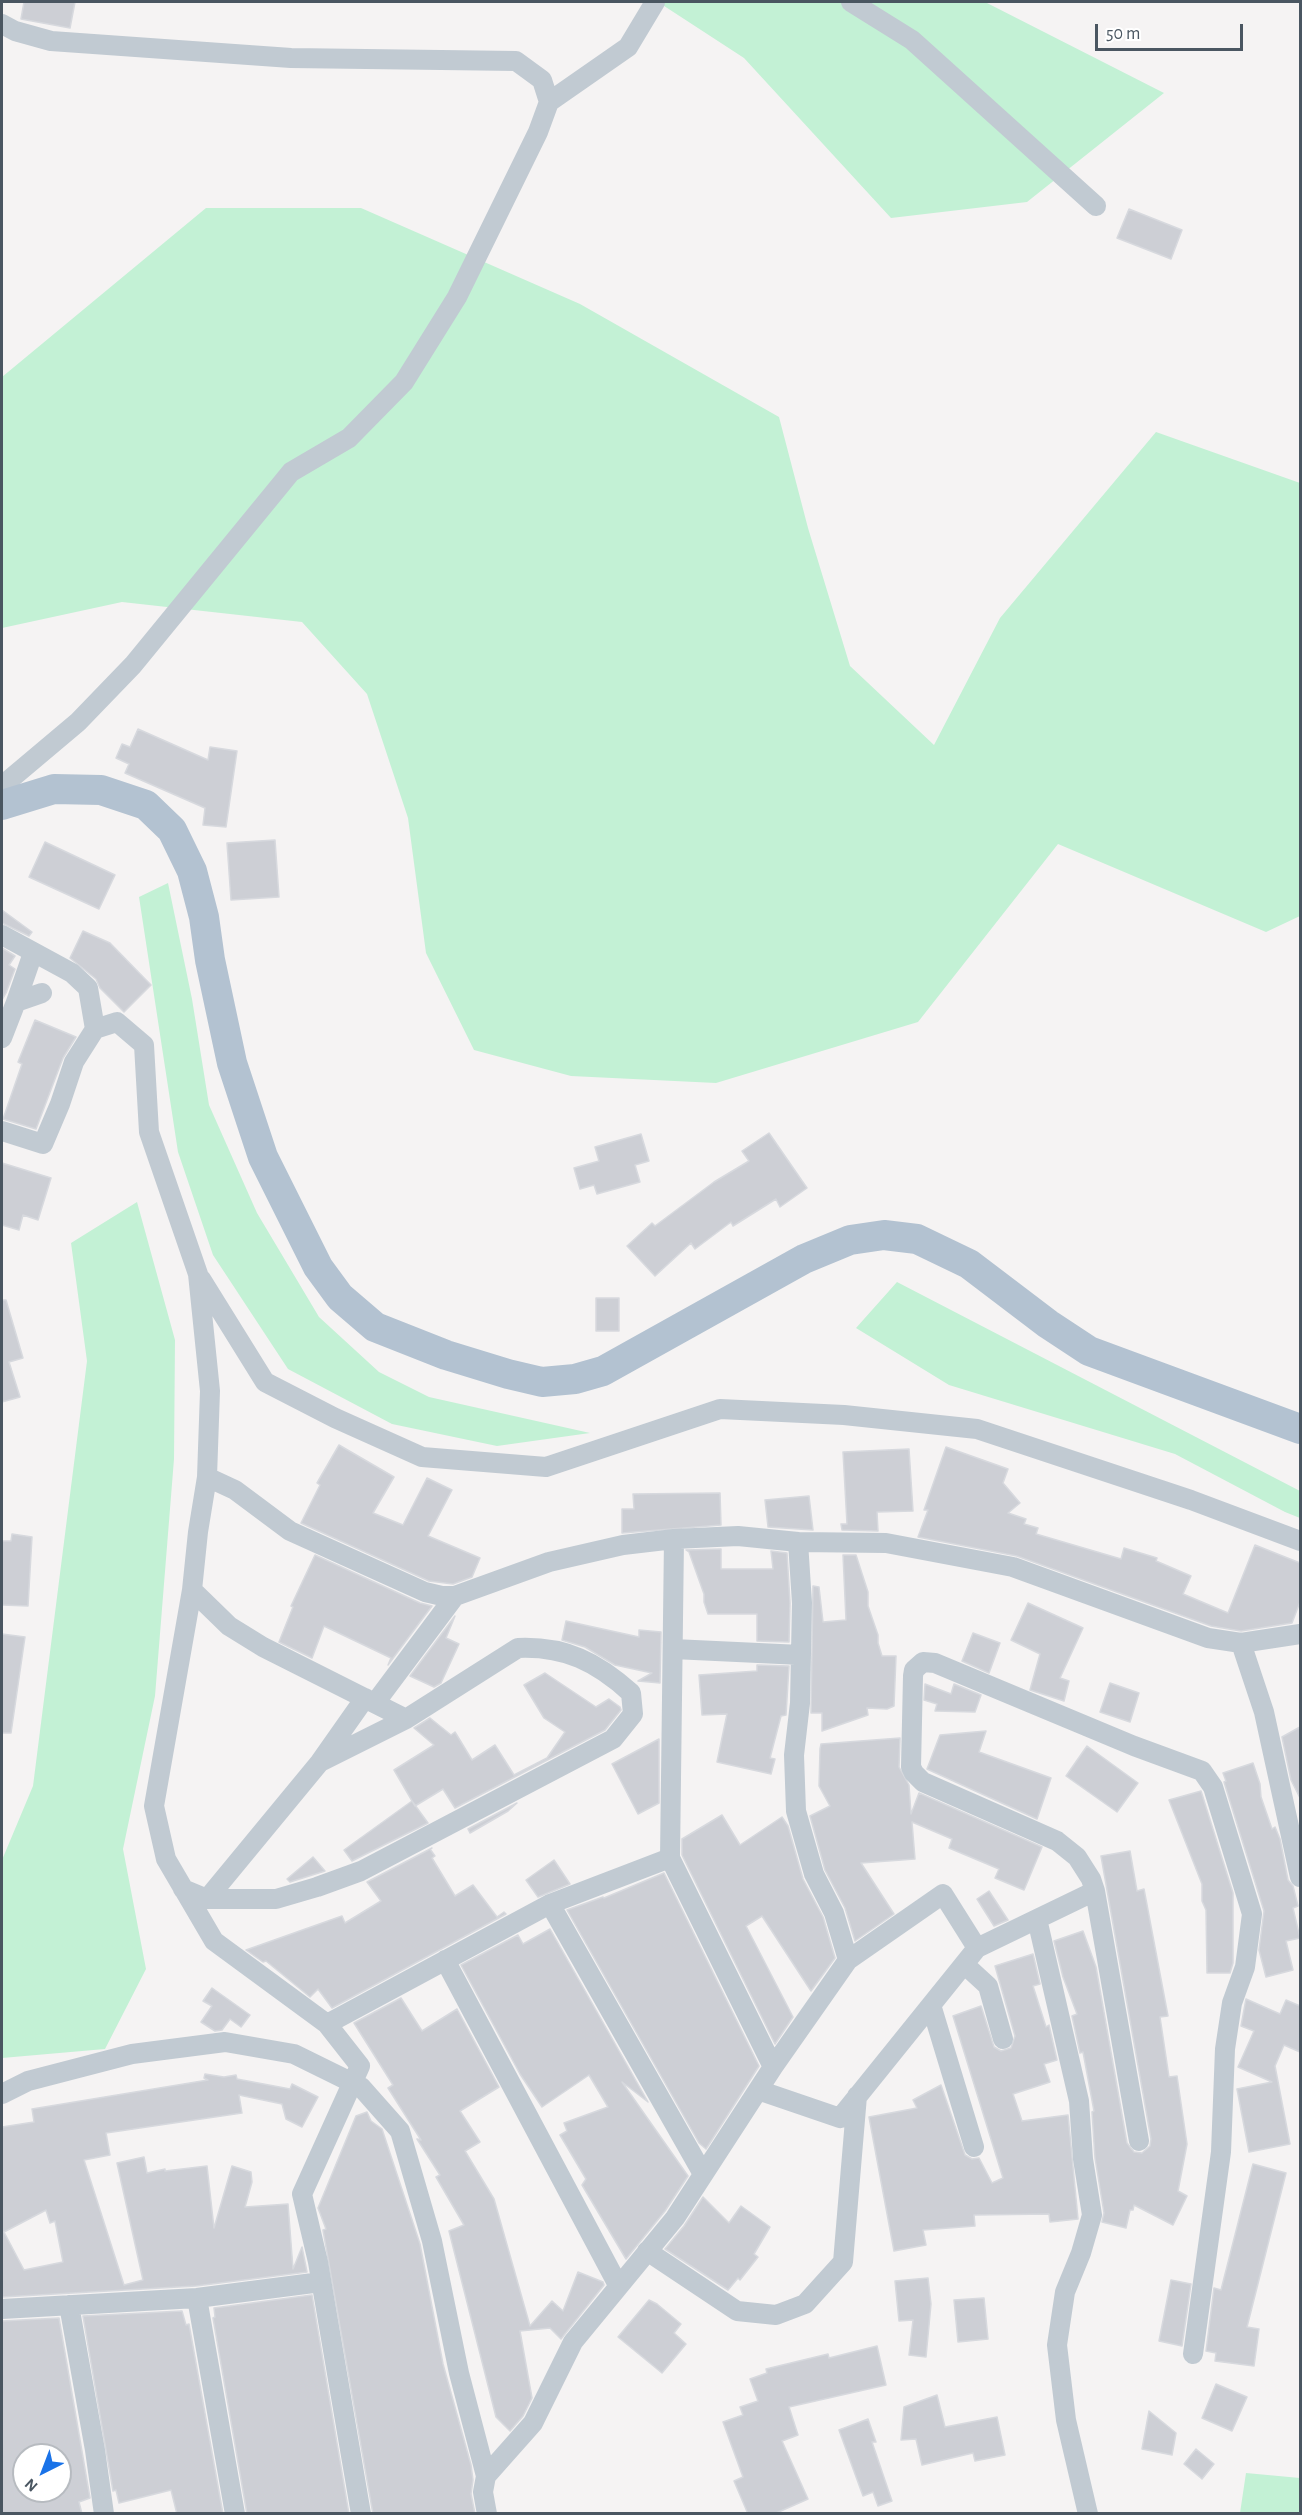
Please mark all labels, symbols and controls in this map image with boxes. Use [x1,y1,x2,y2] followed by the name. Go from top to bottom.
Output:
[1098,12,1246,50] scale bar
[1106,25,1140,43] text: 50 m
[12,2443,72,2503] north arrow
[22,2475,41,2495] text: N

